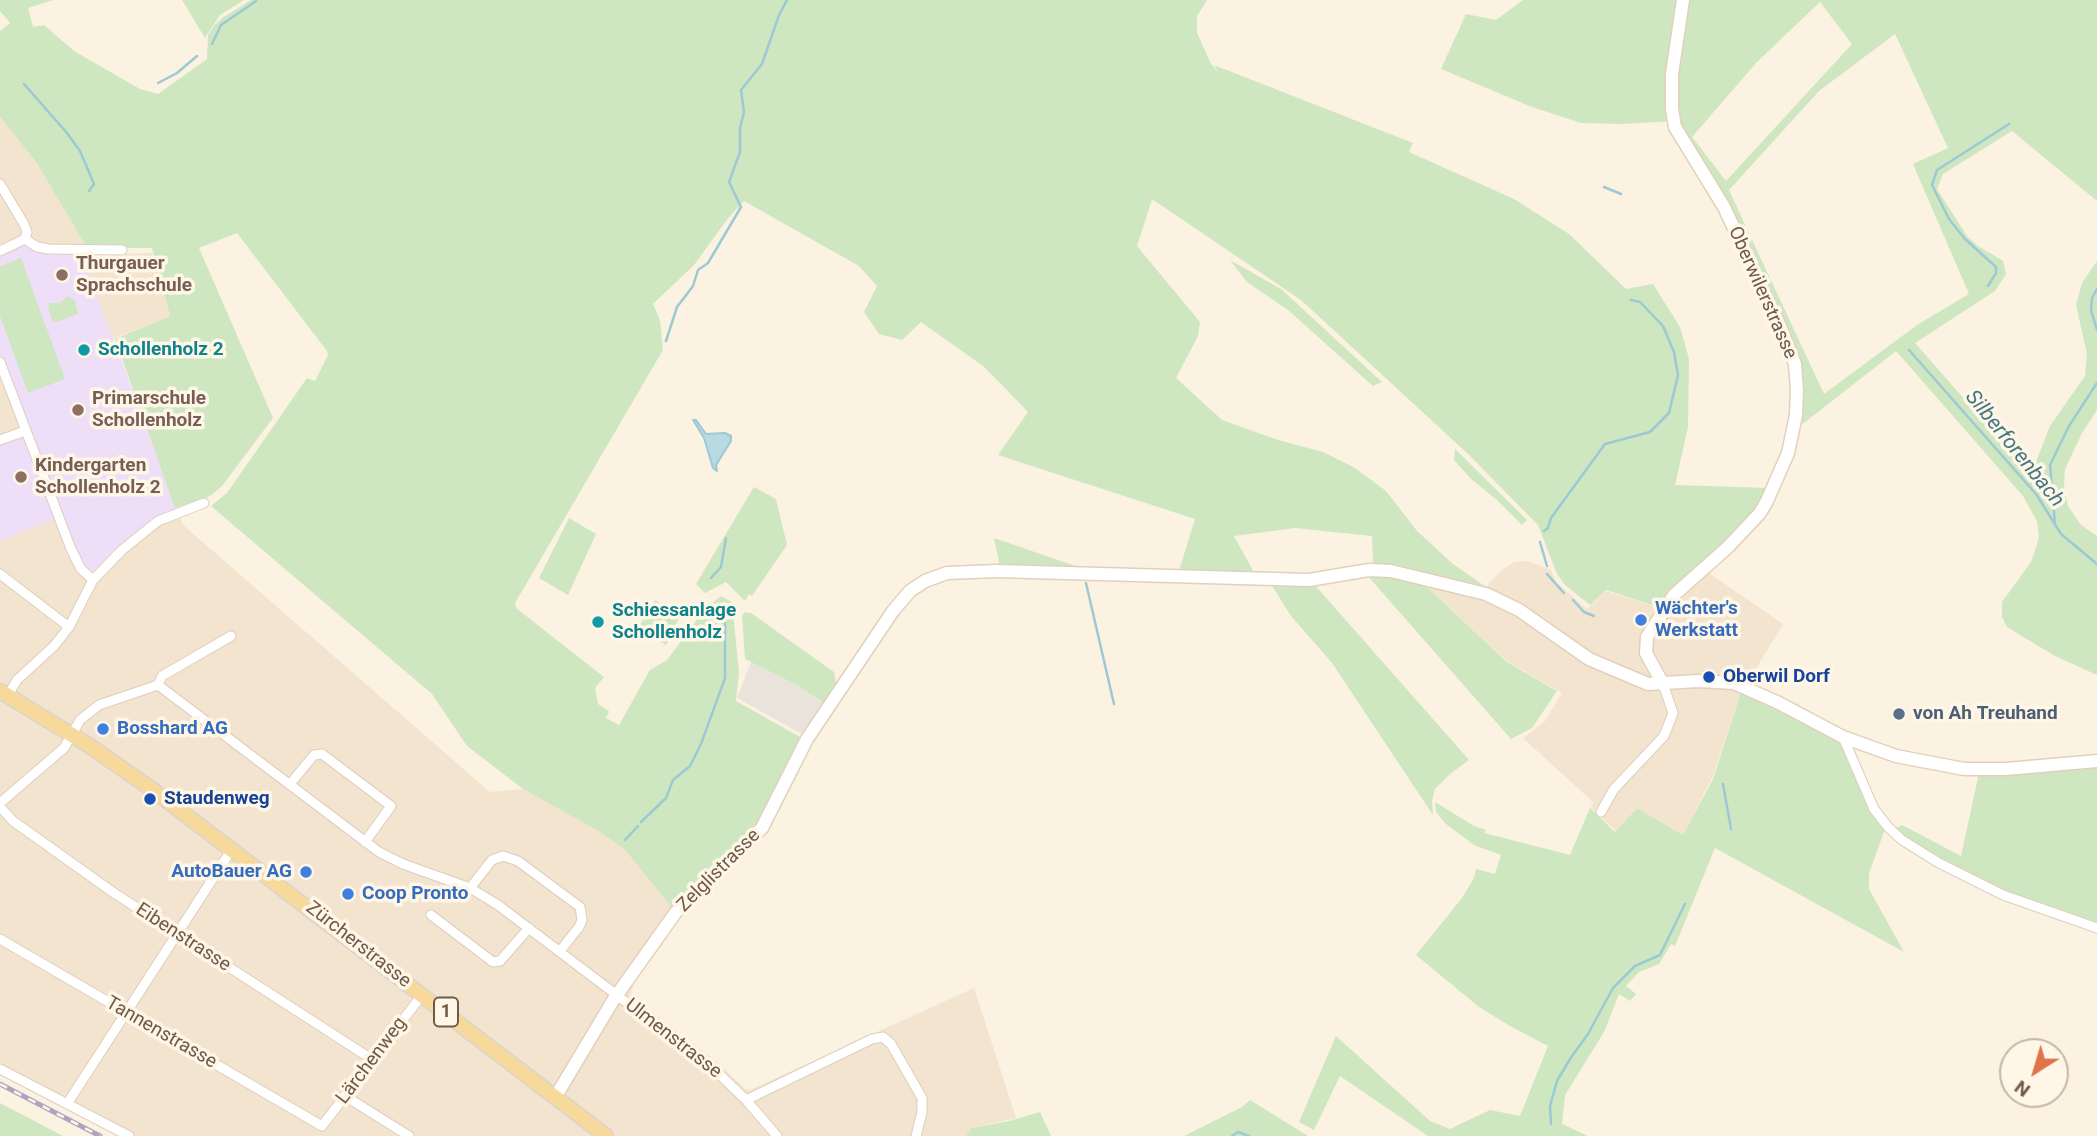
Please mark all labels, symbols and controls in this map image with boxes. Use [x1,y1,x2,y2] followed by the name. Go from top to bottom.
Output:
[1723,223,1801,363] street label: Oberwilerstrasse
[76,253,192,297] place label: Thurgauer Sprachschule
[54,267,70,283] marker: Thurgauer Sprachschule
[98,339,224,361] place label: Schollenholz 2
[76,342,92,358] marker: Schollenholz 2
[1959,385,2069,513] water label: Silberforenbach
[92,388,206,432] place label: Primarschule Schollenholz
[70,402,86,418] marker: Primarschule Schollenholz
[35,455,161,499] place label: Kindergarten Schollenholz 2
[13,469,29,485] marker: Kindergarten Schollenholz 2
[1655,598,1738,642] place label: Wächter's Werkstatt
[612,600,736,644] place label: Schiessanlage Schollenholz
[1633,612,1649,628] marker: Wächter's Werkstatt
[590,614,606,630] marker: Schiessanlage Schollenholz
[1723,666,1830,688] place label: Oberwil Dorf
[1701,669,1717,685] marker: Oberwil Dorf
[1913,703,2058,725] place label: von Ah Treuhand
[1891,706,1907,722] marker: von Ah Treuhand
[117,718,228,740] place label: Bosshard AG
[95,721,111,737] marker: Bosshard AG
[164,788,270,810] place label: Staudenweg
[142,791,158,807] marker: Staudenweg
[673,825,765,917] street label: Zelglistrasse
[171,861,292,883] place label: AutoBauer AG
[298,864,314,880] marker: AutoBauer AG
[362,883,468,905] place label: Coop Pronto
[340,886,356,902] marker: Coop Pronto
[301,897,415,993] street label: Zürcherstrasse
[131,899,235,977] street label: Eibenstrasse
[101,992,221,1074] street label: Tannenstrasse
[620,994,726,1084] street label: Ulmenstrasse
[434,998,458,1027] road number: 1
[332,1013,412,1109] street label: Lärchenweg
[1999,1038,2069,1108] north arrow
[2010,1075,2035,1102] text: N

